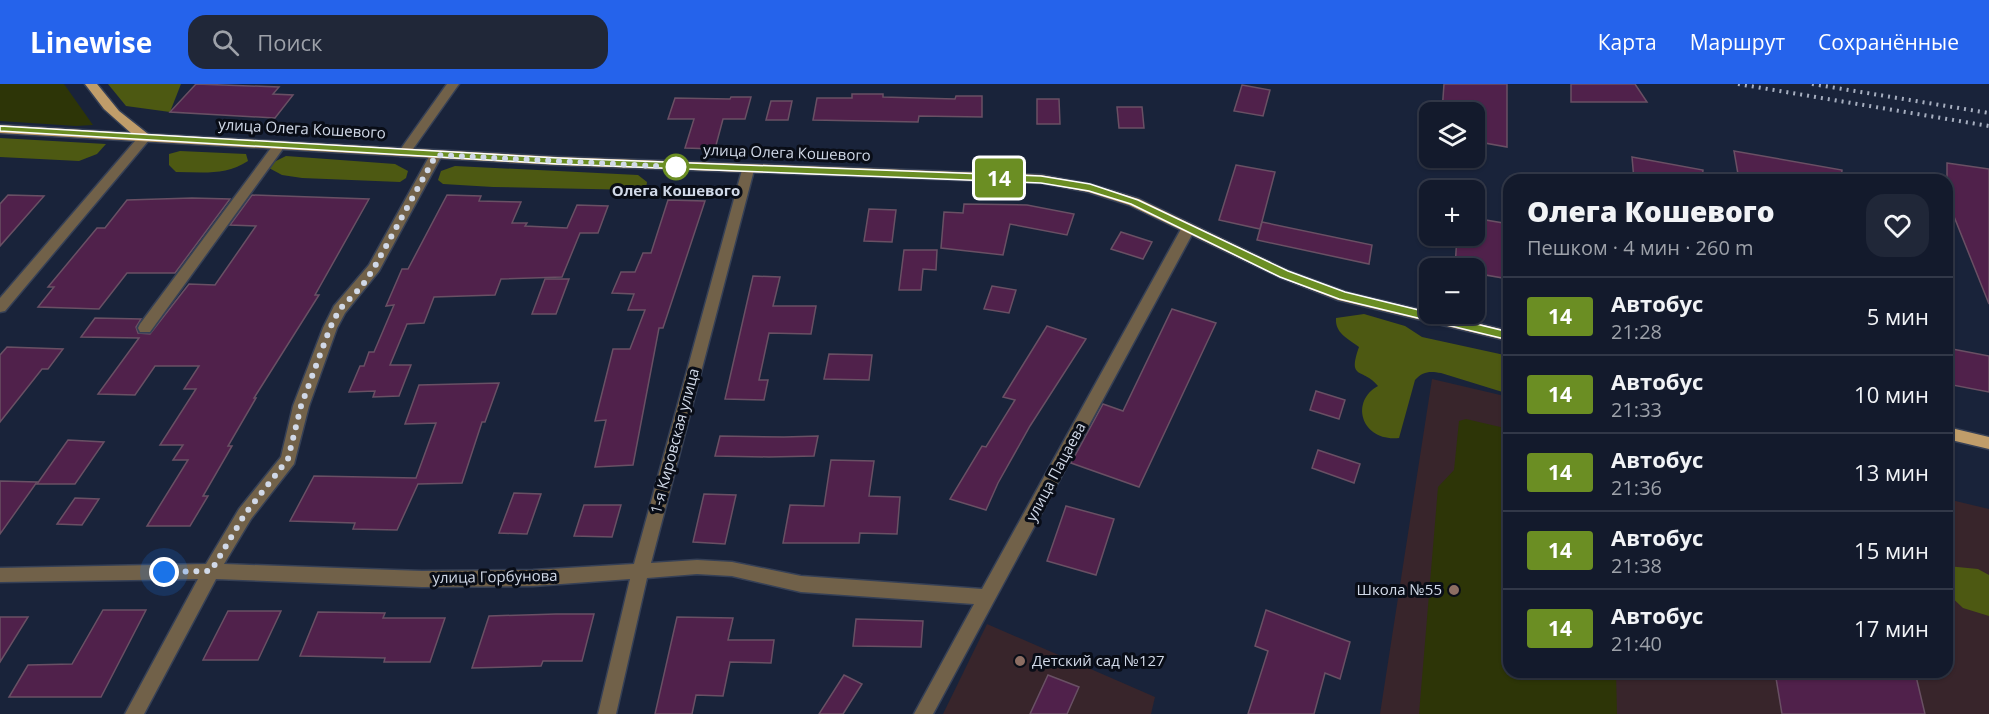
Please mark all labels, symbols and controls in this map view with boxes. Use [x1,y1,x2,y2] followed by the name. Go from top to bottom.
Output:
[188,15,608,69] search box
[30,23,152,61] text: Linewise
[209,26,242,59] icon: search
[257,27,322,57] text: Поиск
[1598,28,1657,56] text: Карта
[1690,28,1785,56] text: Маршрут
[1818,28,1959,56] text: Сохранённые
[1419,102,1485,324] map controls
[1419,102,1485,168] button: layers
[218,114,386,142] street label: улица Олега Кошевого
[703,139,871,165] street label: улица Олега Кошевого
[663,154,689,180] marker: Олега Кошевого
[972,158,1026,197] line badge: 14
[987,164,1011,192] text: 14
[612,180,740,200] place label: Олега Кошевого
[1419,180,1485,246] button: +
[1527,192,1775,230] text: Олега Кошевого
[1866,194,1929,257] button: heart
[1527,234,1754,261] text: Пешком · 4 мин · 260 m
[1419,258,1485,324] button: −
[1611,288,1703,318] text: Автобус
[1867,301,1929,331] text: 5 мин
[1548,302,1572,330] text: 14
[1611,318,1662,345] text: 21:28
[645,366,703,516] street label: 1-я Кировская улица
[1611,366,1703,396] text: Автобус
[1854,379,1929,409] text: 10 мин
[1548,380,1572,408] text: 14
[1611,396,1662,423] text: 21:33
[1021,418,1090,525] street label: улица Пацаева
[1611,444,1703,474] text: Автобус
[1854,457,1929,487] text: 13 мин
[1548,458,1572,486] text: 14
[1611,474,1662,501] text: 21:36
[1611,522,1703,552] text: Автобус
[1854,535,1929,565] text: 15 мин
[1548,536,1572,564] text: 14
[1611,552,1662,579] text: 21:38
[149,557,179,587] your location
[432,565,558,587] street label: улица Горбунова
[1357,579,1442,599] place label: Школа №55
[1447,583,1461,597] marker: Школа №55
[1611,600,1703,630] text: Автобус
[1854,613,1929,643] text: 17 мин
[1548,614,1572,642] text: 14
[1611,630,1662,657] text: 21:40
[1032,650,1165,670] place label: Детский сад №127
[1013,654,1027,668] marker: Детский сад №127

